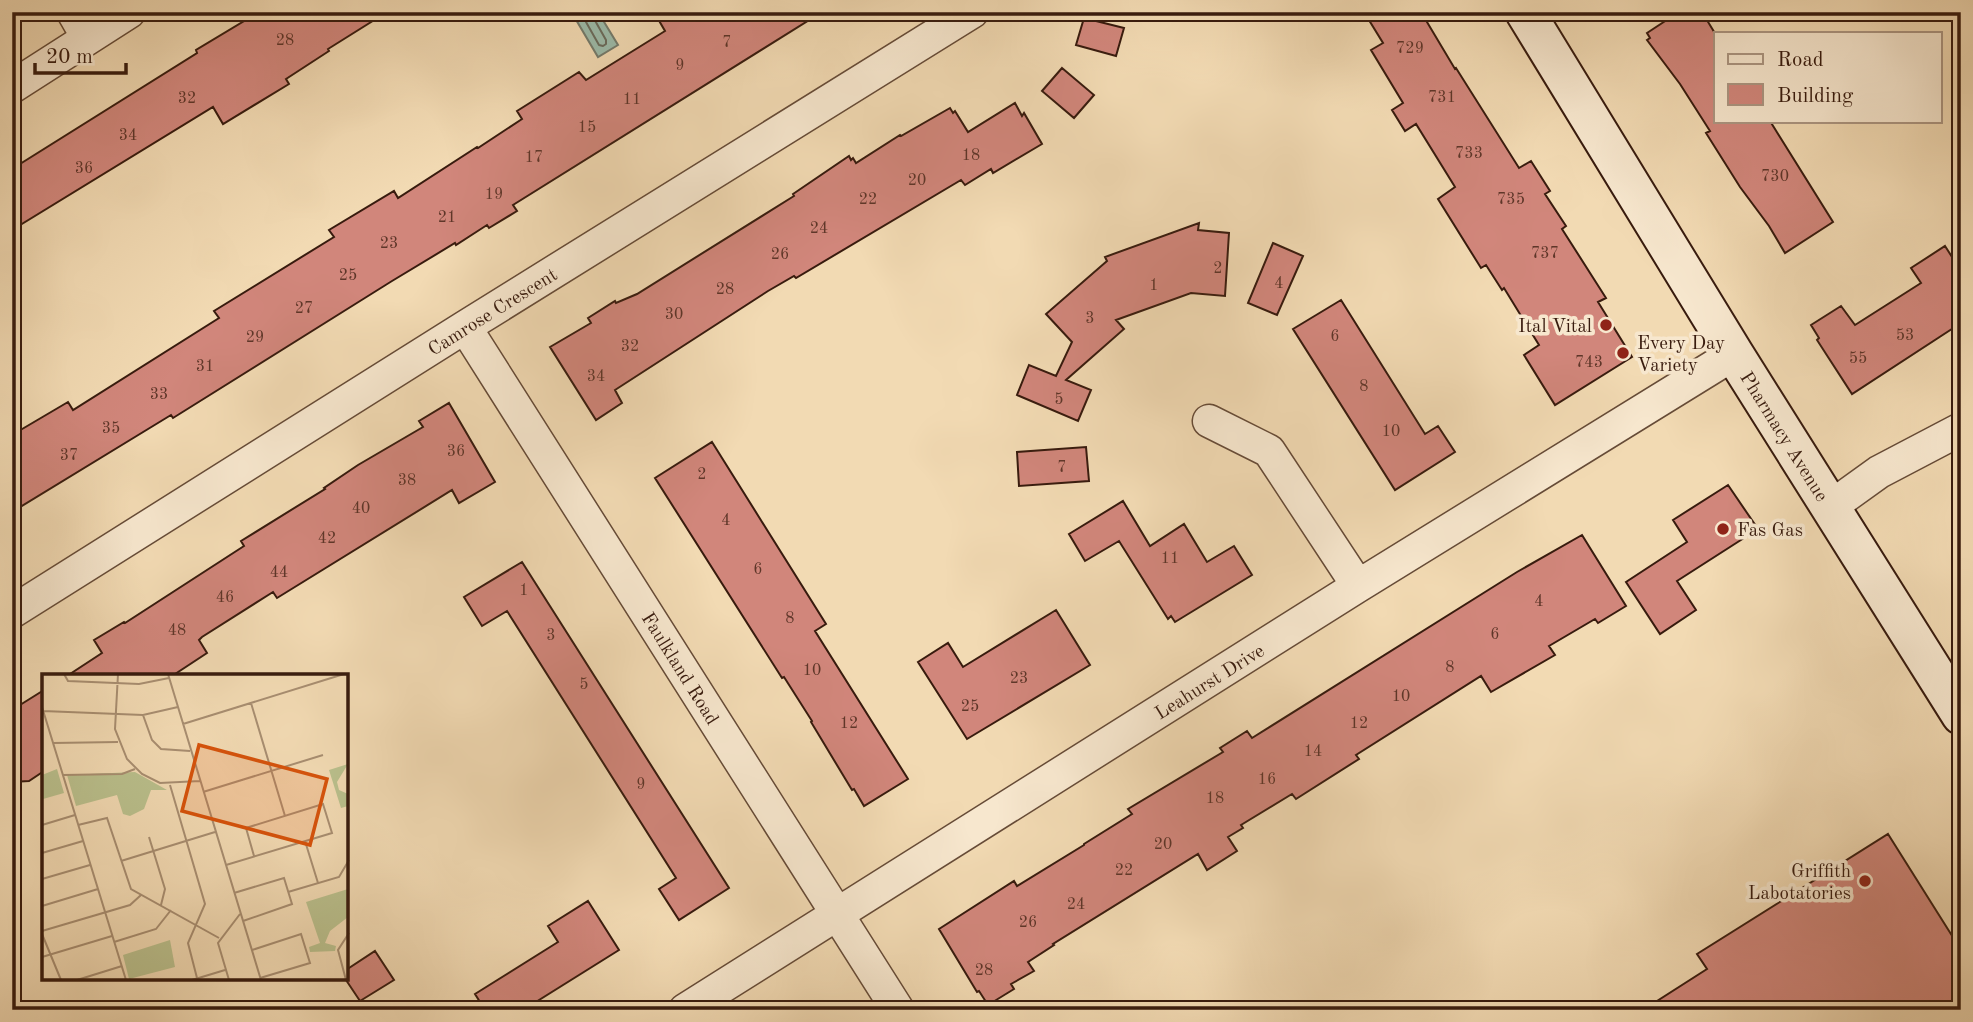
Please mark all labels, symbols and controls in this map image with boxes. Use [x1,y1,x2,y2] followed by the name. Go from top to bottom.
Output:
[35,32,126,76] scale bar
[1714,32,1941,122] legend
[276,33,294,49] house number: 28
[722,35,732,51] house number: 7
[1396,41,1424,57] house number: 729
[46,47,93,68] text: 20 m
[1777,50,1824,71] text: Road
[675,58,685,74] house number: 9
[1777,86,1854,107] text: Building
[1428,90,1456,106] house number: 731
[178,91,196,107] house number: 32
[623,92,641,108] house number: 11
[578,120,596,136] house number: 15
[119,128,137,144] house number: 34
[1455,146,1483,162] house number: 733
[962,148,980,164] house number: 18
[525,150,543,166] house number: 17
[75,161,93,177] house number: 36
[1761,169,1789,185] house number: 730
[908,173,926,189] house number: 20
[485,187,503,203] house number: 19
[859,192,877,208] house number: 22
[1497,192,1525,208] house number: 735
[438,210,456,226] house number: 21
[810,221,828,237] house number: 24
[380,236,398,252] house number: 23
[1531,246,1559,262] house number: 737
[771,247,789,263] house number: 26
[1213,261,1223,277] house number: 2
[425,266,561,360] street label: Camrose Crescent
[339,268,357,284] house number: 25
[1274,276,1284,292] house number: 4
[1149,278,1159,294] house number: 1
[716,282,734,298] house number: 28
[295,301,313,317] house number: 27
[665,307,683,323] house number: 30
[1085,311,1095,327] house number: 3
[1598,317,1614,333] marker: Ital Vital
[1518,318,1592,337] place label: Ital Vital
[1896,328,1914,344] house number: 53
[1330,329,1340,345] house number: 6
[246,330,264,346] house number: 29
[1637,335,1725,376] place label: Every Day Variety
[621,339,639,355] house number: 32
[1615,345,1631,361] marker: Every Day Variety
[1849,351,1867,367] house number: 55
[1575,355,1603,371] house number: 743
[196,359,214,375] house number: 31
[587,369,605,385] house number: 34
[1735,369,1830,506] street label: Pharmacy Avenue
[1359,379,1369,395] house number: 8
[150,387,168,403] house number: 33
[1054,392,1064,408] house number: 5
[102,421,120,437] house number: 35
[1382,424,1400,440] house number: 10
[447,444,465,460] house number: 36
[60,448,78,464] house number: 37
[1057,460,1067,476] house number: 7
[697,467,707,483] house number: 2
[398,473,416,489] house number: 38
[352,501,370,517] house number: 40
[721,513,731,529] house number: 4
[1715,521,1731,537] marker: Fas Gas
[1737,522,1803,541] place label: Fas Gas
[318,531,336,547] house number: 42
[1161,551,1179,567] house number: 11
[753,562,763,578] house number: 6
[270,565,288,581] house number: 44
[519,583,529,599] house number: 1
[216,590,234,606] house number: 46
[1534,594,1544,610] house number: 4
[637,610,721,729] street label: Faulkland Road
[785,611,795,627] house number: 8
[168,623,186,639] house number: 48
[1490,627,1500,643] house number: 6
[546,628,556,644] house number: 3
[1152,642,1268,724] street label: Leahurst Drive
[1445,660,1455,676] house number: 8
[803,663,821,679] house number: 10
[1010,671,1028,687] house number: 23
[42,674,348,980] inset map
[579,677,589,693] house number: 5
[1392,689,1410,705] house number: 10
[961,699,979,715] house number: 25
[840,716,858,732] house number: 12
[1350,716,1368,732] house number: 12
[1304,744,1322,760] house number: 14
[1258,772,1276,788] house number: 16
[636,777,646,793] house number: 9
[1206,791,1224,807] house number: 18
[1154,837,1172,853] house number: 20
[1115,863,1133,879] house number: 22
[1748,863,1851,904] place label: Griffith Labotatories
[1857,873,1873,889] marker: Griffith Labotatories
[1067,897,1085,913] house number: 24
[1019,915,1037,931] house number: 26
[975,963,993,979] house number: 28

